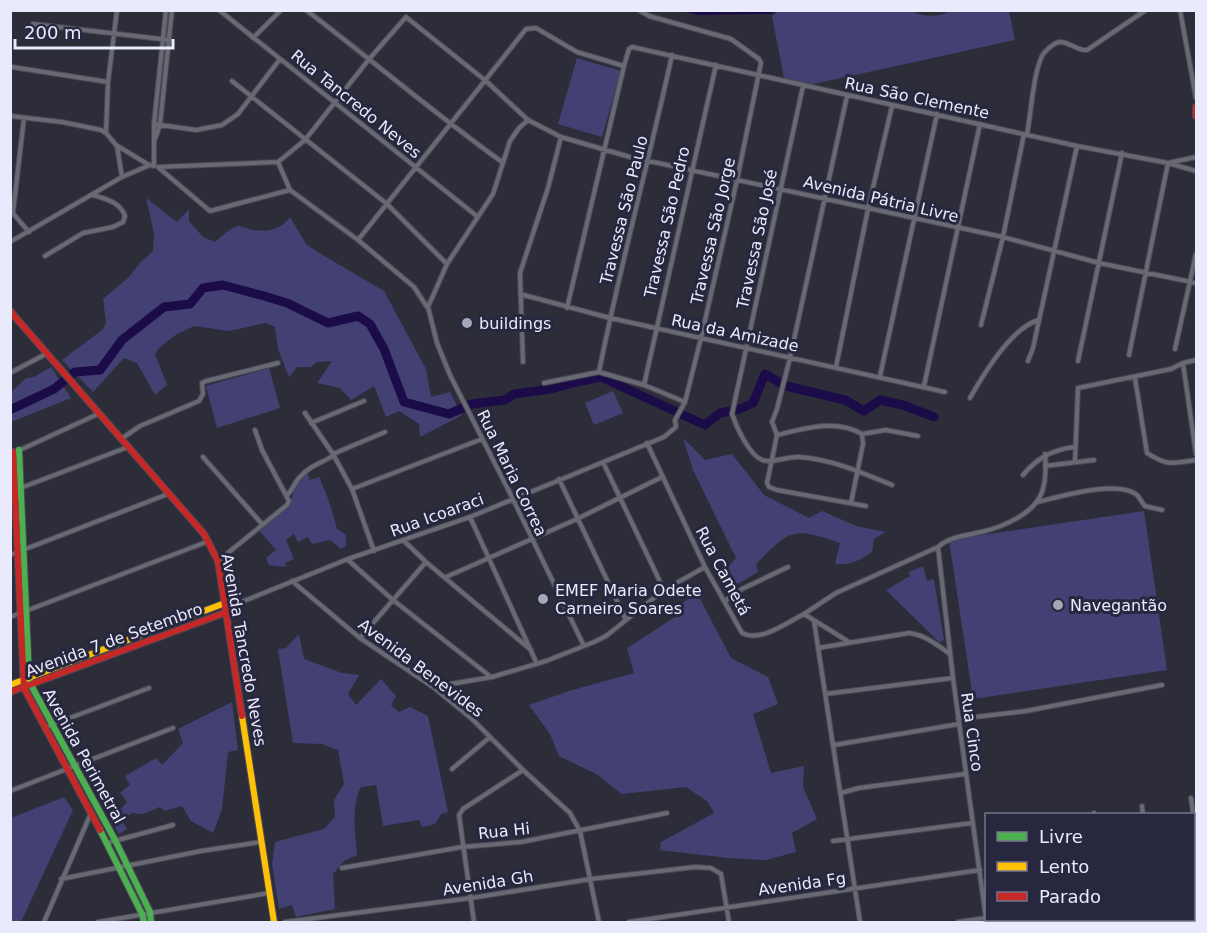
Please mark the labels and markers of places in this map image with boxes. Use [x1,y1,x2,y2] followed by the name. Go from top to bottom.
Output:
[479,314,551,333] place label: buildings
[460,316,474,330] marker: buildings
[555,581,702,618] place label: EMEF Maria Odete Carneiro Soares
[536,592,550,606] marker: EMEF Maria Odete Carneiro Soares
[1070,596,1167,615] place label: Navegantão
[1051,598,1065,612] marker: Navegantão

